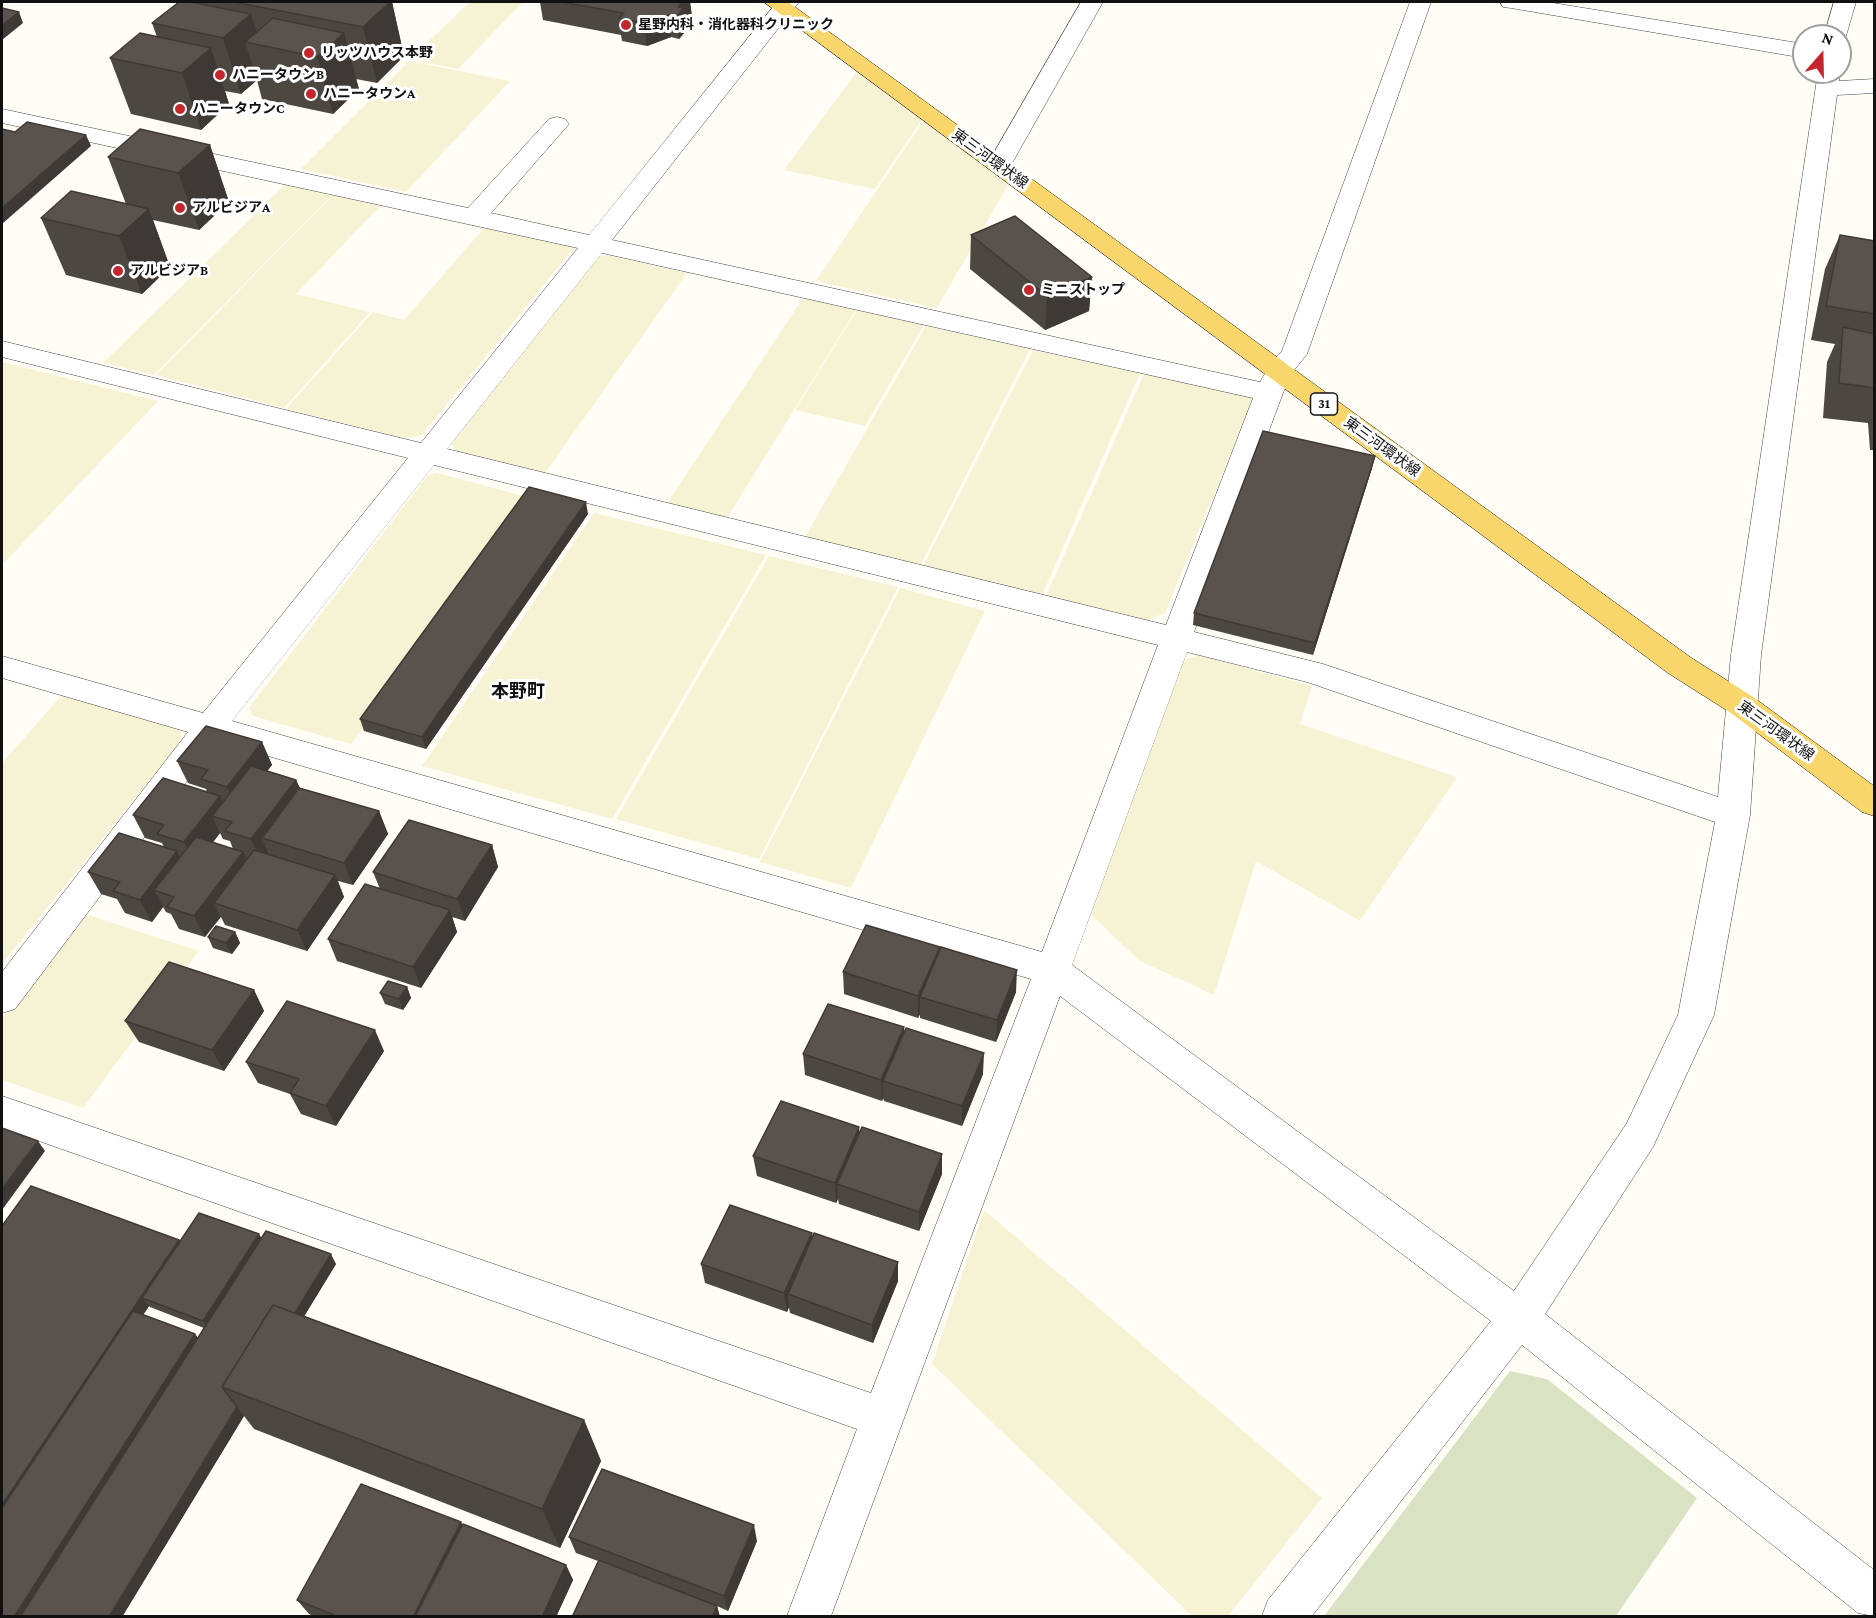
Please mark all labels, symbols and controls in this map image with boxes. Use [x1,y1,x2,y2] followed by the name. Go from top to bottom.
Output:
[638,17,834,33] place label: 星野内科・消化器科クリニック
[619,18,633,32] marker: 星野内科・消化器科クリニック
[1792,24,1852,84] north arrow
[1820,29,1836,48] text: N
[321,45,433,61] place label: リッツハウス本野
[302,46,316,60] marker: リッツハウス本野
[232,67,324,83] place label: ハニータウンB
[213,68,227,82] marker: ハニータウンB
[323,86,415,102] place label: ハニータウンA
[304,87,318,101] marker: ハニータウンA
[192,101,285,117] place label: ハニータウンC
[173,102,187,116] marker: ハニータウンC
[948,125,1032,193] street label: 東三河環状線
[192,200,270,216] place label: アルビジアA
[173,201,187,215] marker: アルビジアA
[130,263,208,279] place label: アルビジアB
[111,264,125,278] marker: アルビジアB
[1041,282,1125,298] place label: ミニストップ
[1022,283,1036,297] marker: ミニストップ
[1310,393,1338,415] road number: 31
[1340,413,1424,481] street label: 東三河環状線
[491,680,545,702] district label: 本野町
[1734,697,1818,765] street label: 東三河環状線

